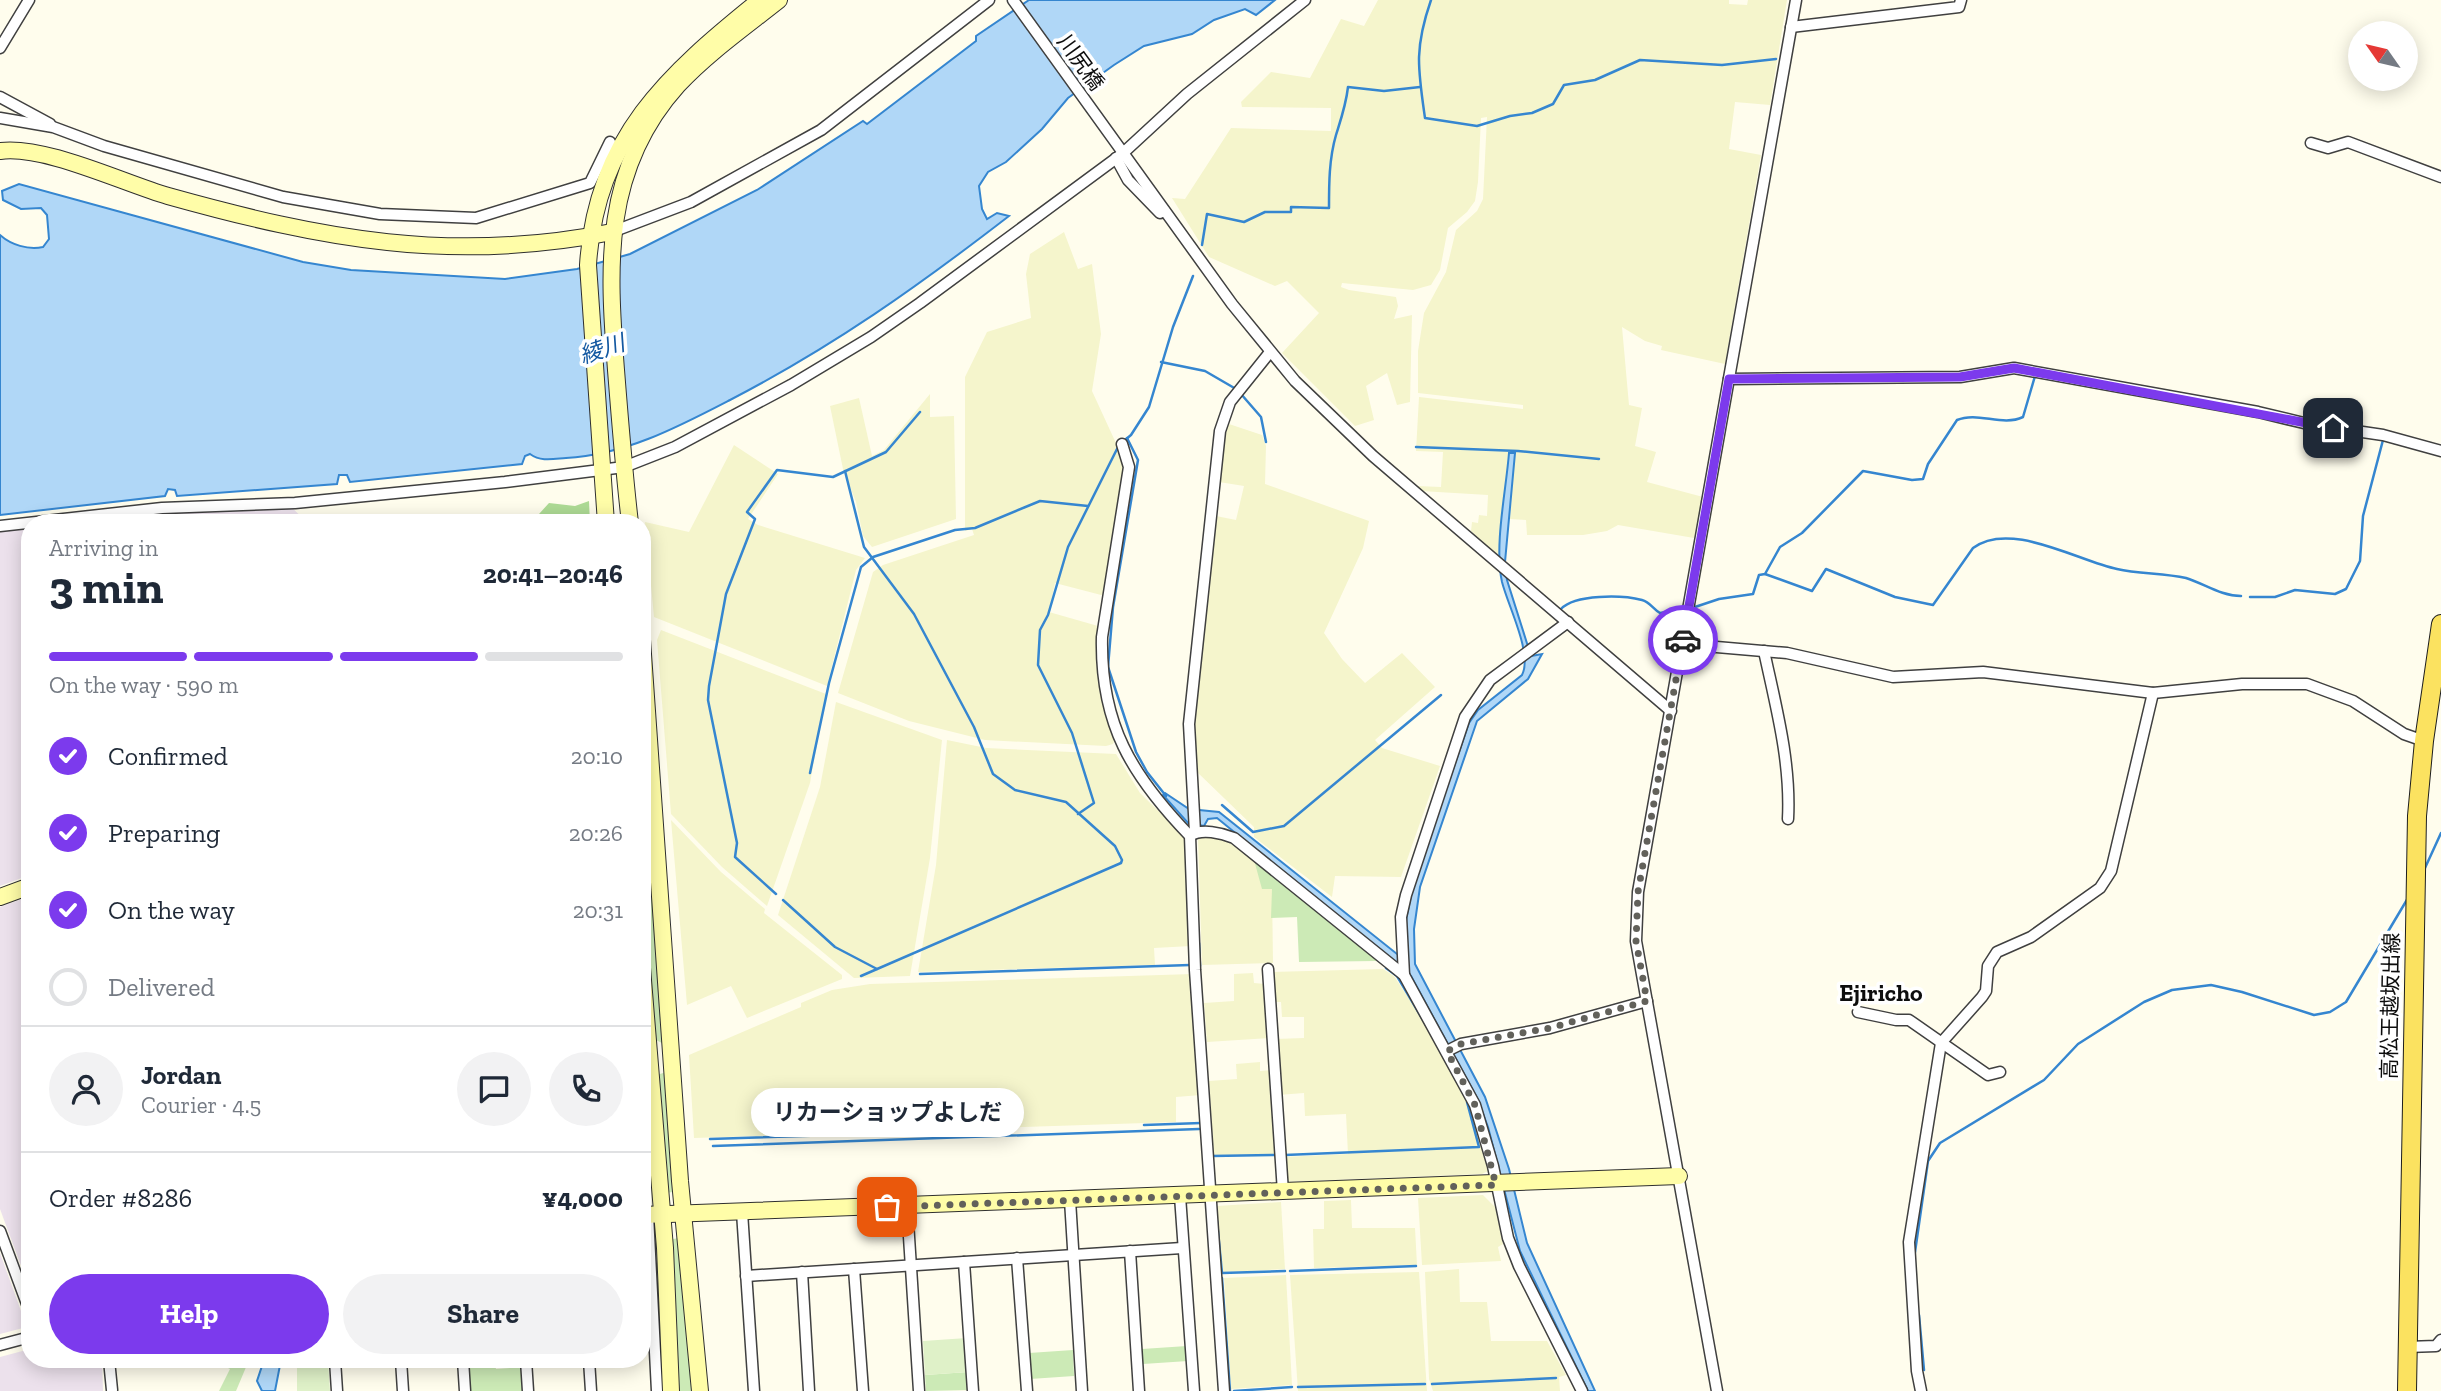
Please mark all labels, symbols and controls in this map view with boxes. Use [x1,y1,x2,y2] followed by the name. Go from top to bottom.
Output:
[2348,21,2418,91] north arrow
[2348,21,2418,91] map controls
[1052,29,1110,95] street label: 川尻橋
[576,328,631,369] water label: 綾川
[2303,398,2363,458] pin
[2314,409,2352,447] icon: home
[49,534,158,562] text: Arriving in
[483,558,623,590] text: 20:41–20:46
[49,560,163,615] text: 3 min
[1648,605,1718,675] courier
[1664,621,1702,659] icon: car
[49,671,238,699] text: On the way · 590 m
[49,737,87,775] icon: check
[108,740,228,772] text: Confirmed
[571,742,623,770] text: 20:10
[49,814,87,852] icon: check
[108,817,220,849] text: Preparing
[569,819,623,847] text: 20:26
[49,891,87,929] icon: check
[108,894,235,926] text: On the way
[573,896,623,924] text: 20:31
[2376,932,2404,1080] street label: 高松王越坂出線
[108,971,215,1003] text: Delivered
[1839,978,1923,1007] district label: Ejiricho
[49,1052,123,1126] button: person
[457,1052,531,1126] button: chat
[549,1052,623,1126] button: phone
[141,1059,221,1091] text: Jordan
[750,1088,1024,1137] callout: リカーショップよしだ
[141,1091,261,1119] text: Courier · 4.5
[773,1098,1002,1126] text: リカーショップよしだ
[857,1177,917,1237] pin
[49,1182,192,1214] text: Order #8286
[542,1182,623,1214] text: ¥4,000
[868,1188,906,1226] icon: bag
[49,1274,329,1354] button: Help
[343,1274,623,1354] button: Share

